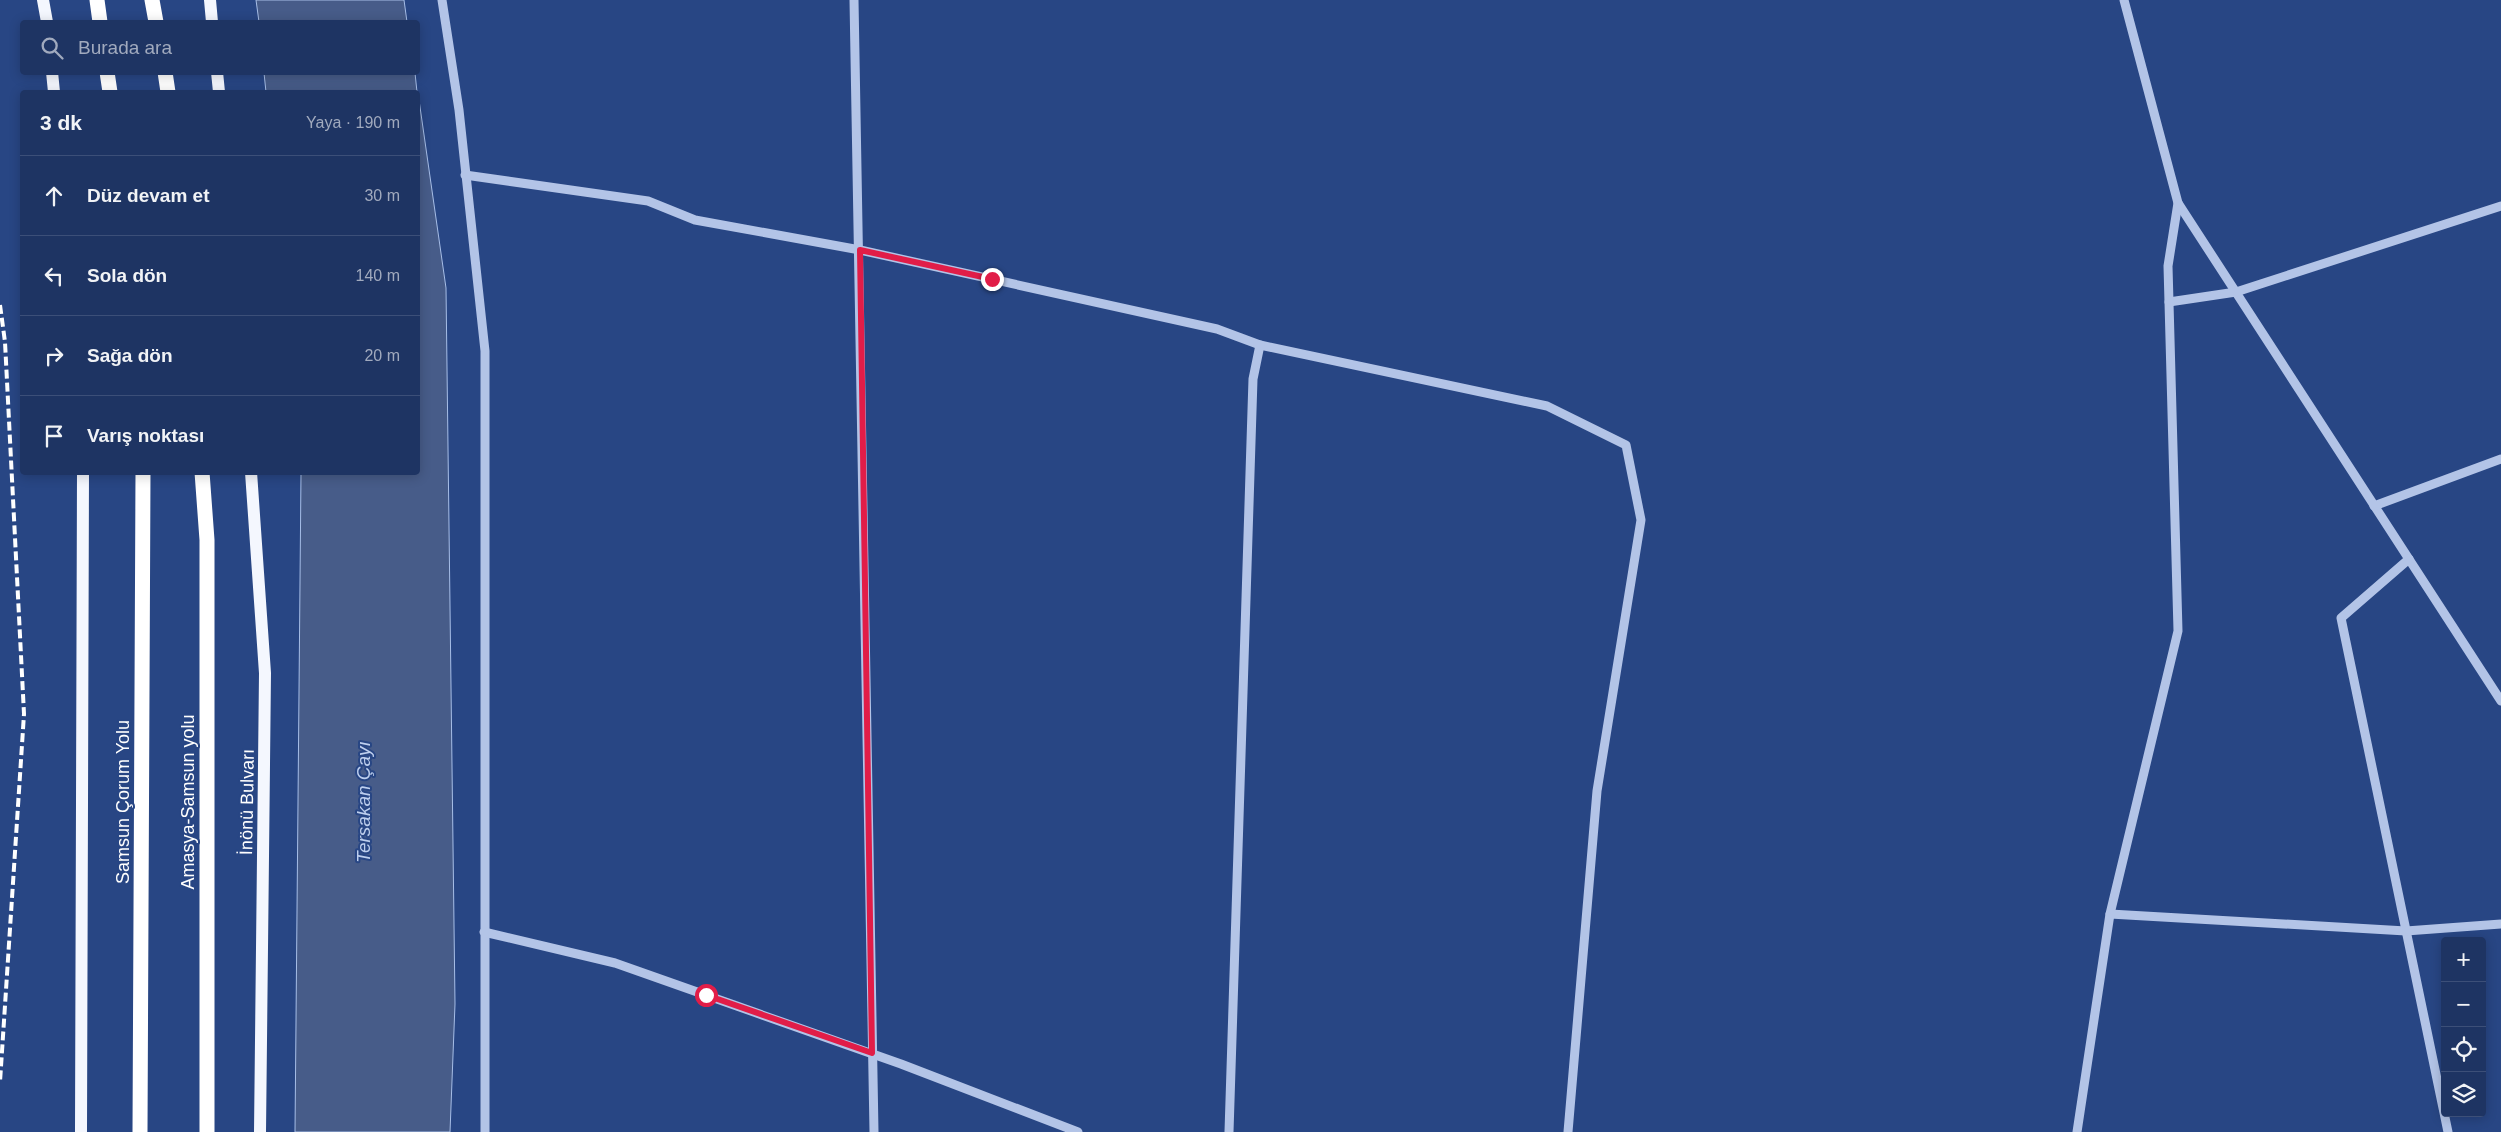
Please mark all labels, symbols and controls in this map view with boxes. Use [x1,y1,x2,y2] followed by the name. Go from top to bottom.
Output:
[20,20,420,75] search box
[38,34,66,62] icon: search
[78,37,172,58] text: Burada ara
[40,111,82,134] text: 3 dk
[306,114,400,131] text: Yaya · 190 m
[40,182,68,210] icon: ahead
[87,185,209,206] text: Düz devam et
[364,187,400,204] text: 30 m
[40,262,68,290] icon: left
[87,265,167,286] text: Sola dön
[356,267,400,284] text: 140 m
[981,268,1004,291] route end
[40,342,68,370] icon: right
[87,345,173,366] text: Sağa dön
[364,347,400,364] text: 20 m
[40,422,68,450] icon: arrive
[87,425,204,446] text: Varış noktası
[178,714,198,890] street label: Amasya-Samsun yolu
[113,720,133,884] street label: Samsun Çorum Yolu
[353,741,374,863] water label: Tersakan Çayı
[236,749,258,855] street label: İnönü Bulvarı
[2441,937,2486,1117] map controls
[2441,937,2486,982] button: +
[2441,982,2486,1027] button: −
[695,984,718,1007] route start
[2441,1027,2486,1072] button: locate
[2441,1072,2486,1117] button: layers

